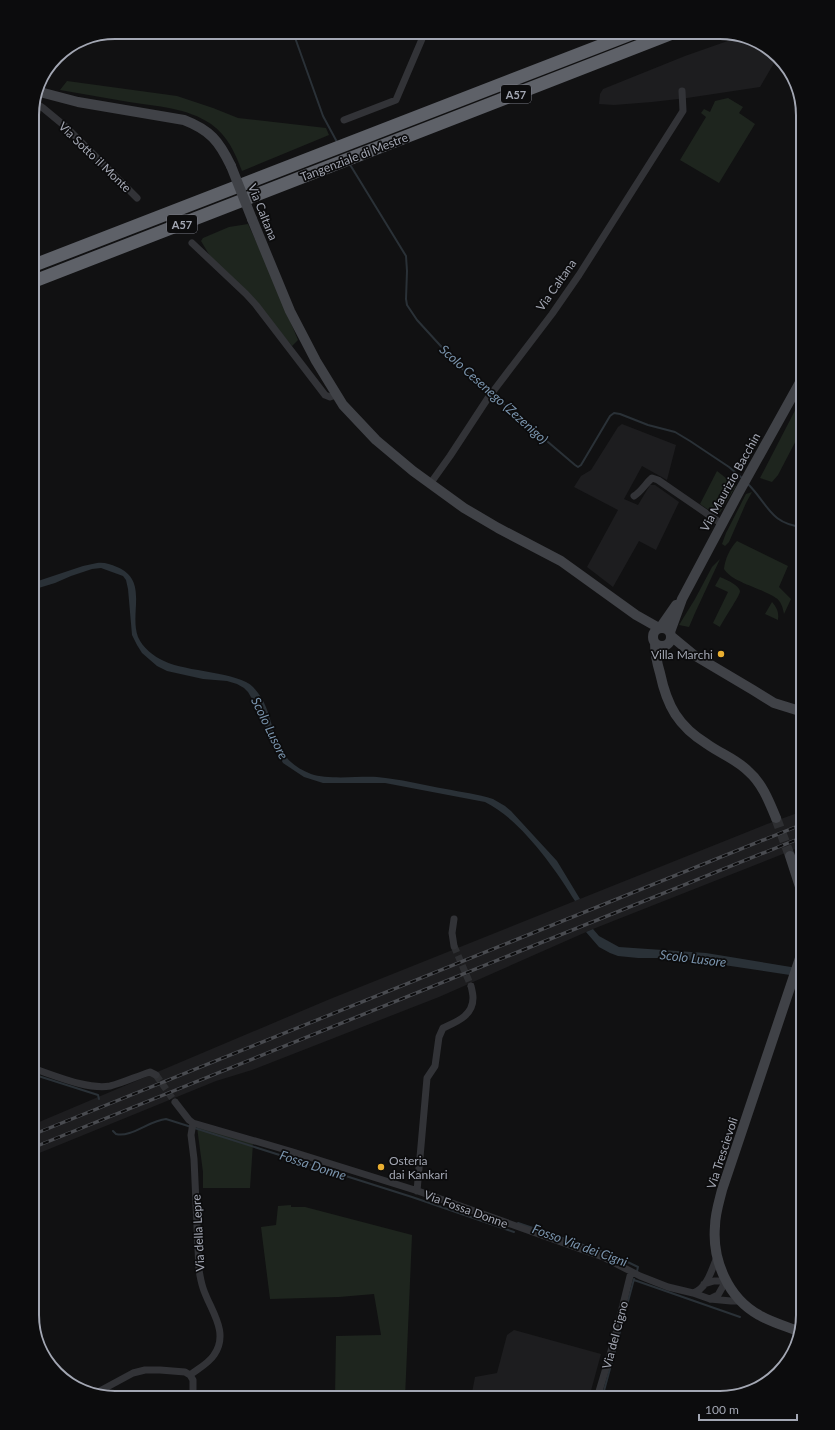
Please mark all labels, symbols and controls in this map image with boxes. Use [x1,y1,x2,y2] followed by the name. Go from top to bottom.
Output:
[501,85,531,103] road number: A57
[56,119,134,195] street label: Via Sotto il Monte
[298,130,410,184] street label: Tangenziale di Mestre
[245,181,281,243] street label: Via Caltana
[167,215,197,233] road number: A57
[533,256,579,314] street label: Via Caltana
[437,341,551,447] water label: Scolo Cesenego (Zezenigo)
[697,430,763,534] street label: Via Maurizio Bacchin
[651,647,713,662] place label: Villa Marchi
[716,649,726,659] marker: Villa Marchi
[248,694,292,762] water label: Scolo Lusore
[659,946,727,970] water label: Scolo Lusore
[703,1115,741,1191] street label: Via Trescievoli
[278,1147,348,1183] water label: Fossa Donne
[389,1153,448,1182] place label: Osteria dai Kankari
[376,1162,386,1172] marker: Osteria dai Kankari
[422,1187,510,1231] street label: Via Fossa Donne
[188,1194,208,1272] street label: Via della Lepre
[530,1220,630,1270] water label: Fosso Via dei Cigni
[599,1299,631,1371] street label: Via del Cigno
[699,1396,797,1422] scale bar
[705,1402,739,1417] text: 100 m

